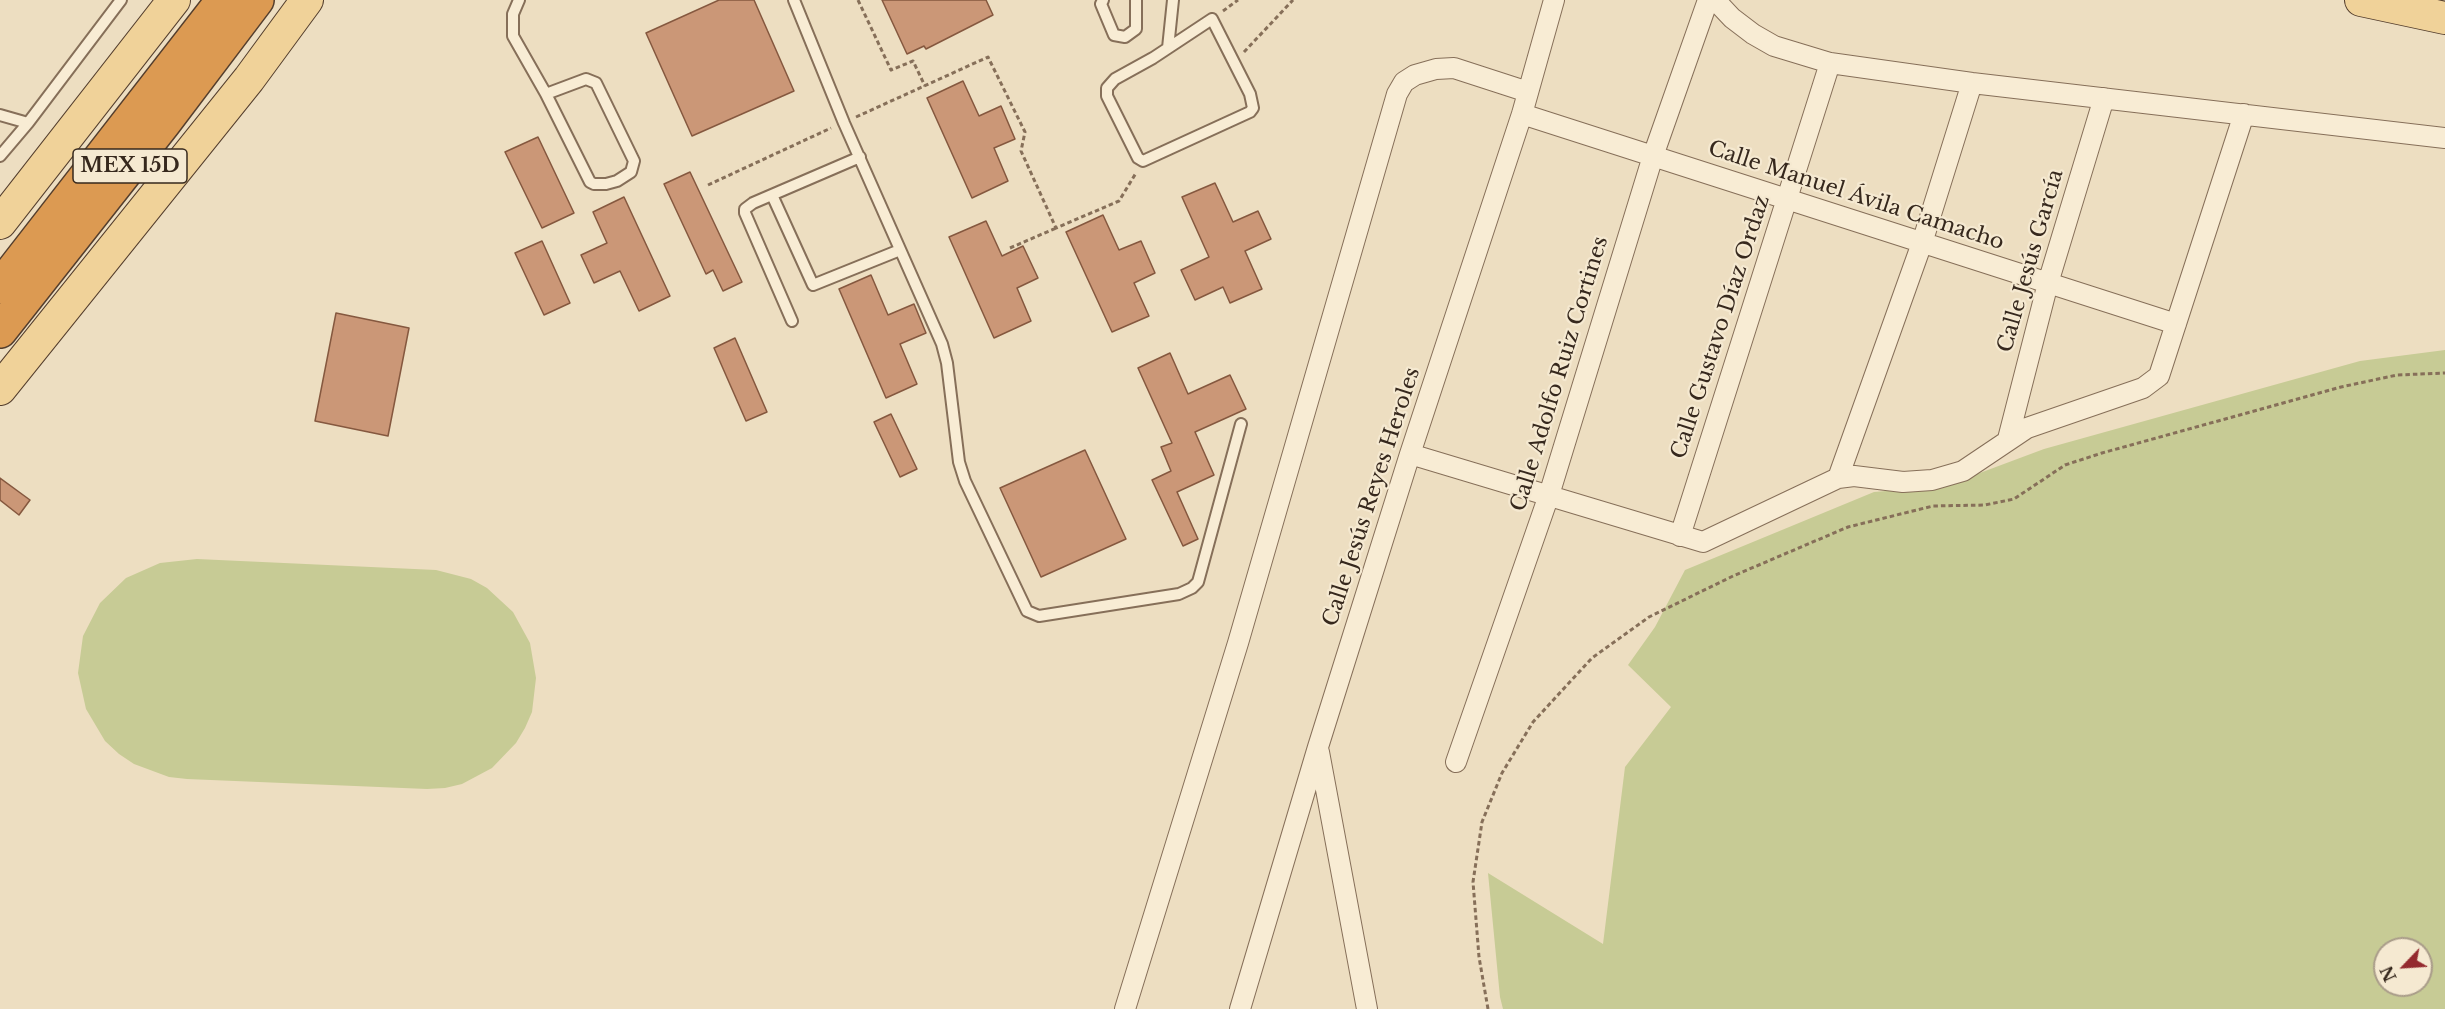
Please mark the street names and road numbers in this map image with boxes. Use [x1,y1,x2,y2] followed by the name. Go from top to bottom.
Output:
[1705,136,2007,256] street label: Calle Manuel Ávila Camacho
[73,149,187,183] road number: MEX 15D
[1993,167,2069,355] street label: Calle Jesús García
[1666,192,1776,462] street label: Calle Gustavo Díaz Ordaz
[1506,233,1614,515] street label: Calle Adolfo Ruiz Cortines
[1318,364,1426,630] street label: Calle Jesús Reyes Heroles

